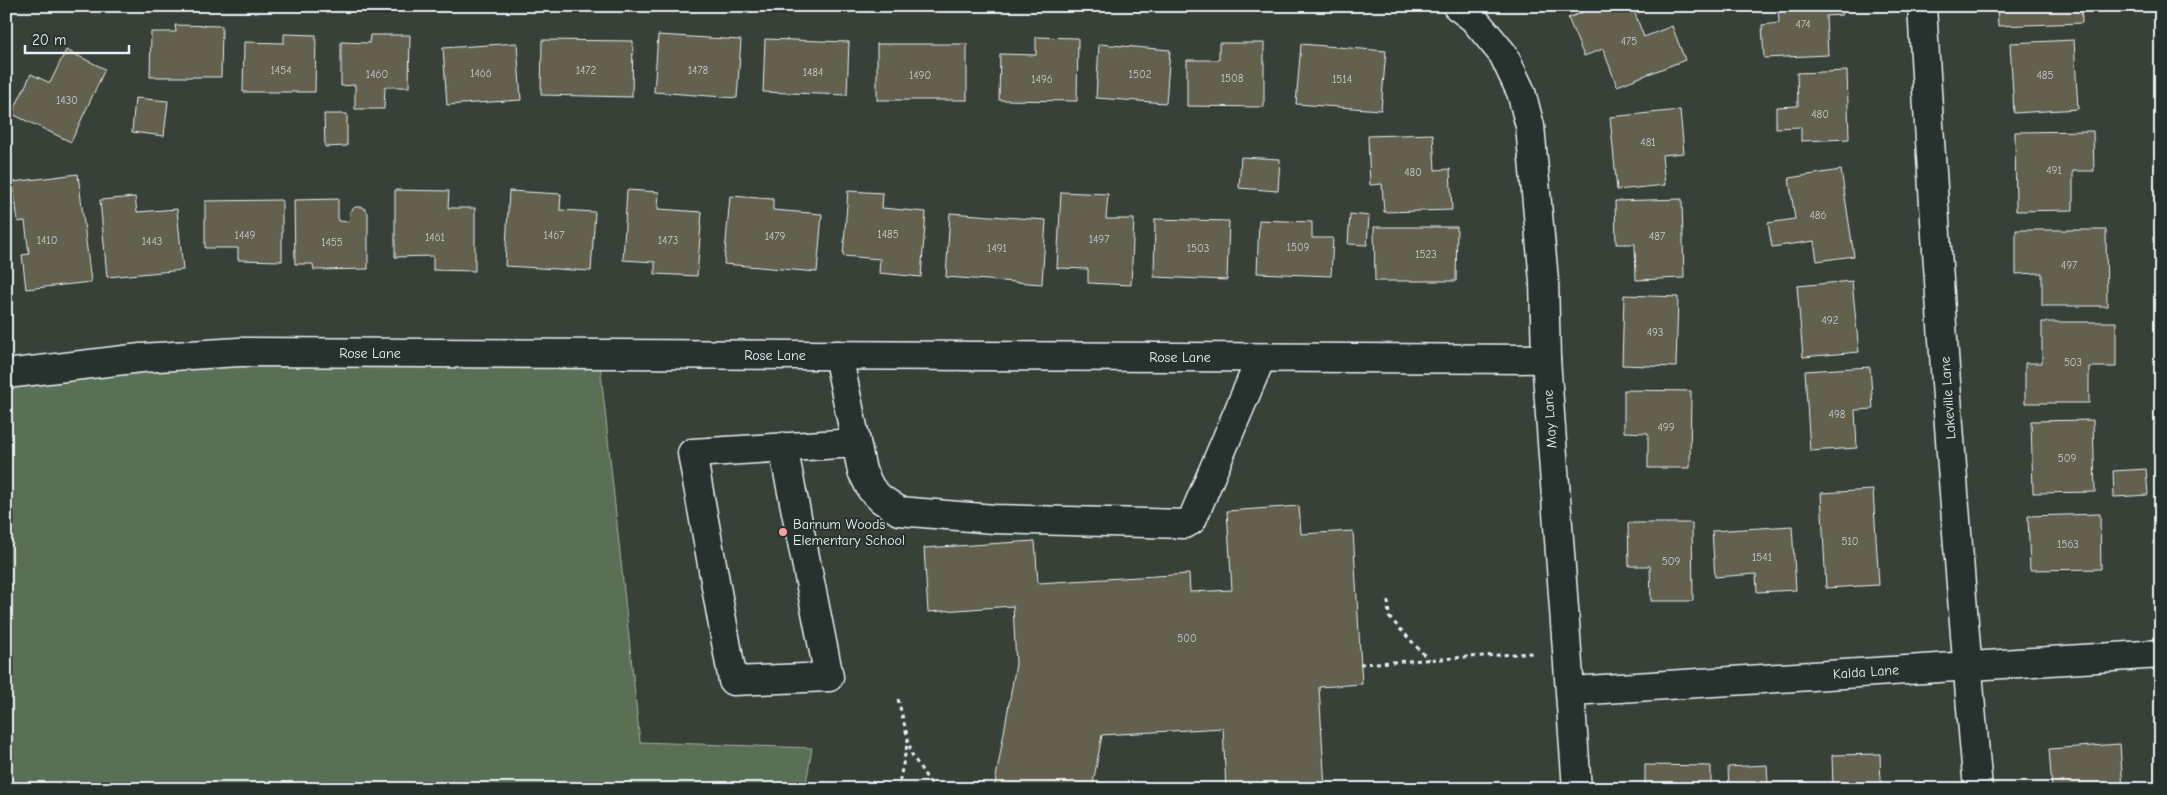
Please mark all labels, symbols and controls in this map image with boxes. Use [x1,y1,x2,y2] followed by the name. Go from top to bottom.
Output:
[1796,18,1810,31] house number: 474
[25,22,129,54] scale bar
[32,31,66,49] text: 20 m
[1621,35,1637,48] house number: 475
[271,64,291,77] house number: 1454
[576,64,597,77] house number: 1472
[688,64,709,77] house number: 1478
[803,66,823,79] house number: 1484
[470,67,492,80] house number: 1466
[366,68,388,81] house number: 1460
[1129,68,1152,81] house number: 1502
[909,69,931,82] house number: 1490
[2037,69,2054,82] house number: 485
[1221,72,1244,85] house number: 1508
[1031,73,1053,86] house number: 1496
[1332,73,1352,86] house number: 1514
[56,94,78,107] house number: 1430
[1811,108,1829,121] house number: 480
[1640,136,1656,149] house number: 481
[2046,164,2062,177] house number: 491
[1404,166,1422,179] house number: 480
[1810,209,1827,222] house number: 486
[877,228,899,241] house number: 1485
[235,229,256,242] house number: 1449
[544,229,564,242] house number: 1467
[765,230,785,243] house number: 1479
[1649,230,1665,243] house number: 487
[425,231,445,244] house number: 1461
[1089,233,1109,246] house number: 1497
[37,234,57,247] house number: 1410
[658,234,678,247] house number: 1473
[142,235,162,248] house number: 1443
[321,236,343,249] house number: 1455
[1287,241,1310,254] house number: 1509
[987,242,1007,255] house number: 1491
[1187,242,1209,255] house number: 1503
[1415,248,1437,261] house number: 1523
[2061,259,2077,272] house number: 497
[1822,314,1839,327] house number: 492
[1647,326,1663,339] house number: 493
[339,345,401,362] street label: Rose Lane
[744,347,806,364] street label: Rose Lane
[1149,349,1211,366] street label: Rose Lane
[1937,356,1959,440] street label: Lakeville Lane
[2064,356,2082,369] house number: 503
[1539,389,1561,449] street label: May Lane
[1829,408,1846,421] house number: 498
[1657,421,1675,434] house number: 499
[2058,452,2076,465] house number: 509
[793,516,905,549] place label: Barnum Woods Elementary School
[777,526,789,538] marker: Barnum Woods Elementary School
[1841,535,1859,548] house number: 510
[2057,538,2079,551] house number: 1563
[1752,551,1772,564] house number: 1541
[1662,555,1680,568] house number: 509
[1177,632,1197,645] house number: 500
[1832,661,1900,683] street label: Kalda Lane

